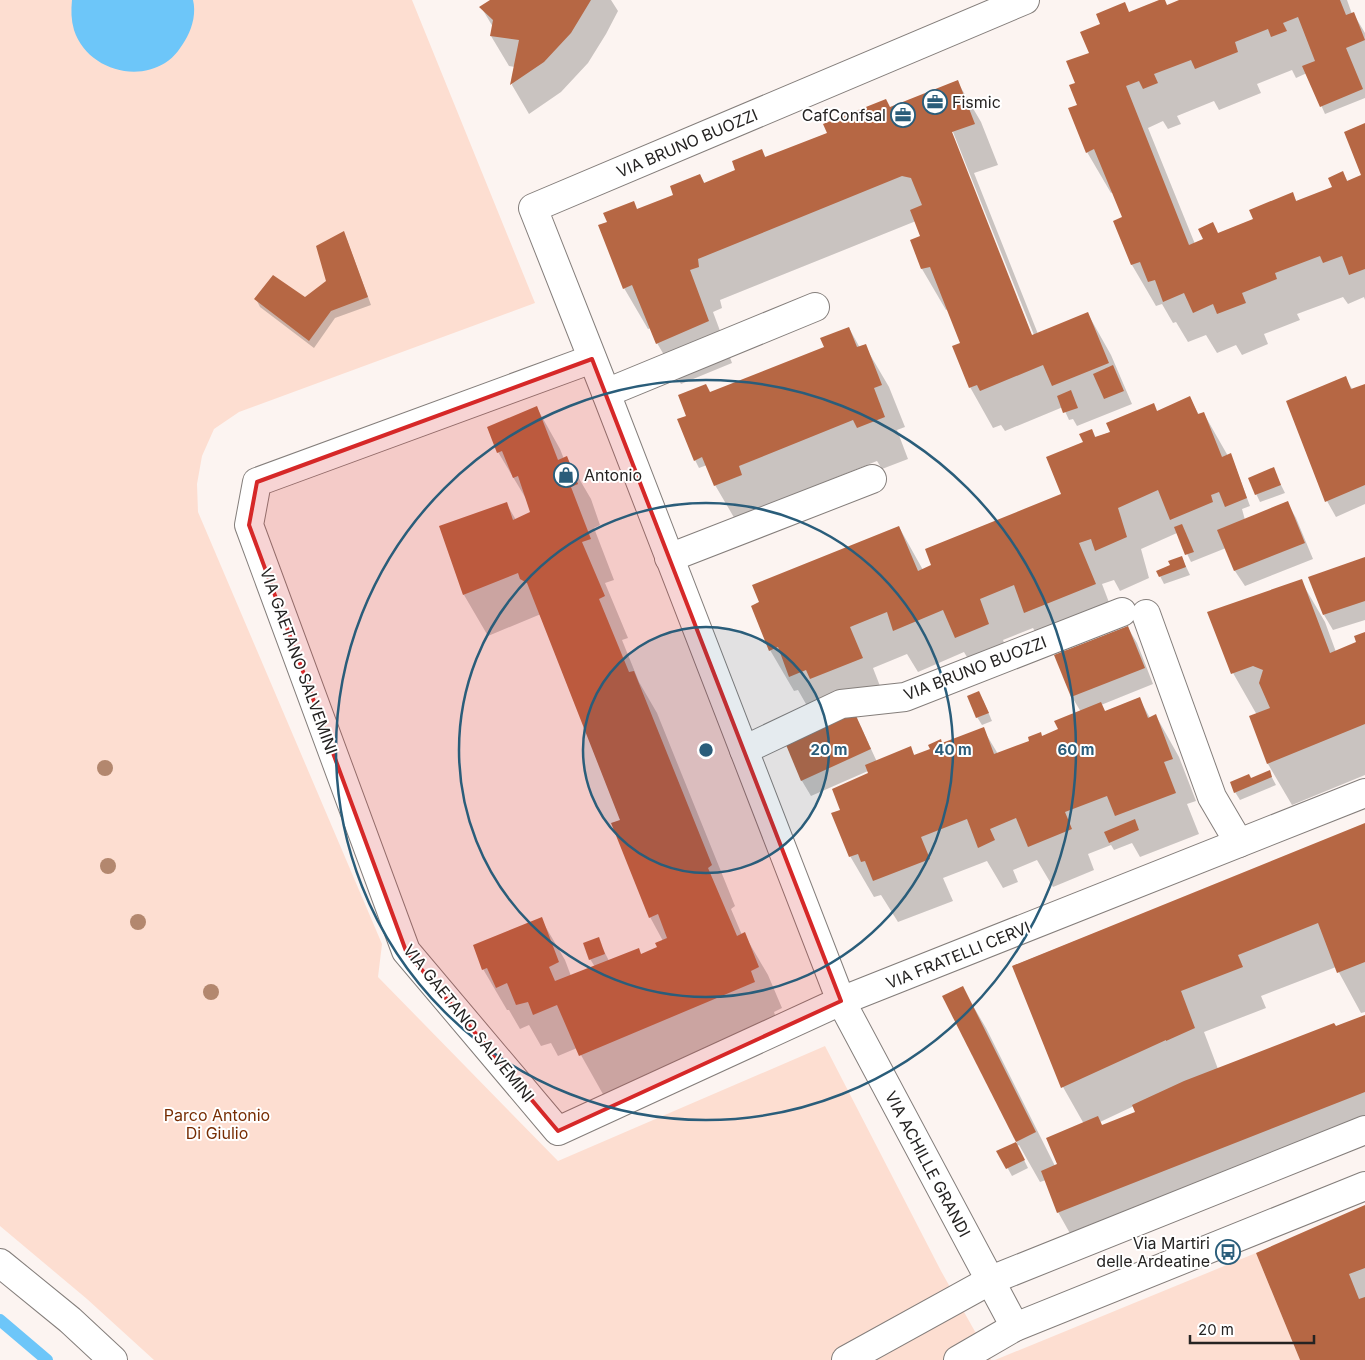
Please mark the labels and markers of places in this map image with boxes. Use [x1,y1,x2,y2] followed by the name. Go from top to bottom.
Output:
[922,89,948,115] office icon: Fismic
[952,92,1001,112] place label: Fismic
[890,102,916,128] office icon: CafConfsal
[802,105,886,125] place label: CafConfsal
[553,462,579,488] shop icon: Antonio
[584,465,642,485] place label: Antonio
[697,741,715,759] centre of rings
[1096,1233,1210,1271] place label: Via Martiri delle Ardeatine
[1215,1239,1241,1265] bus stop icon: Via Martiri delle Ardeatine

